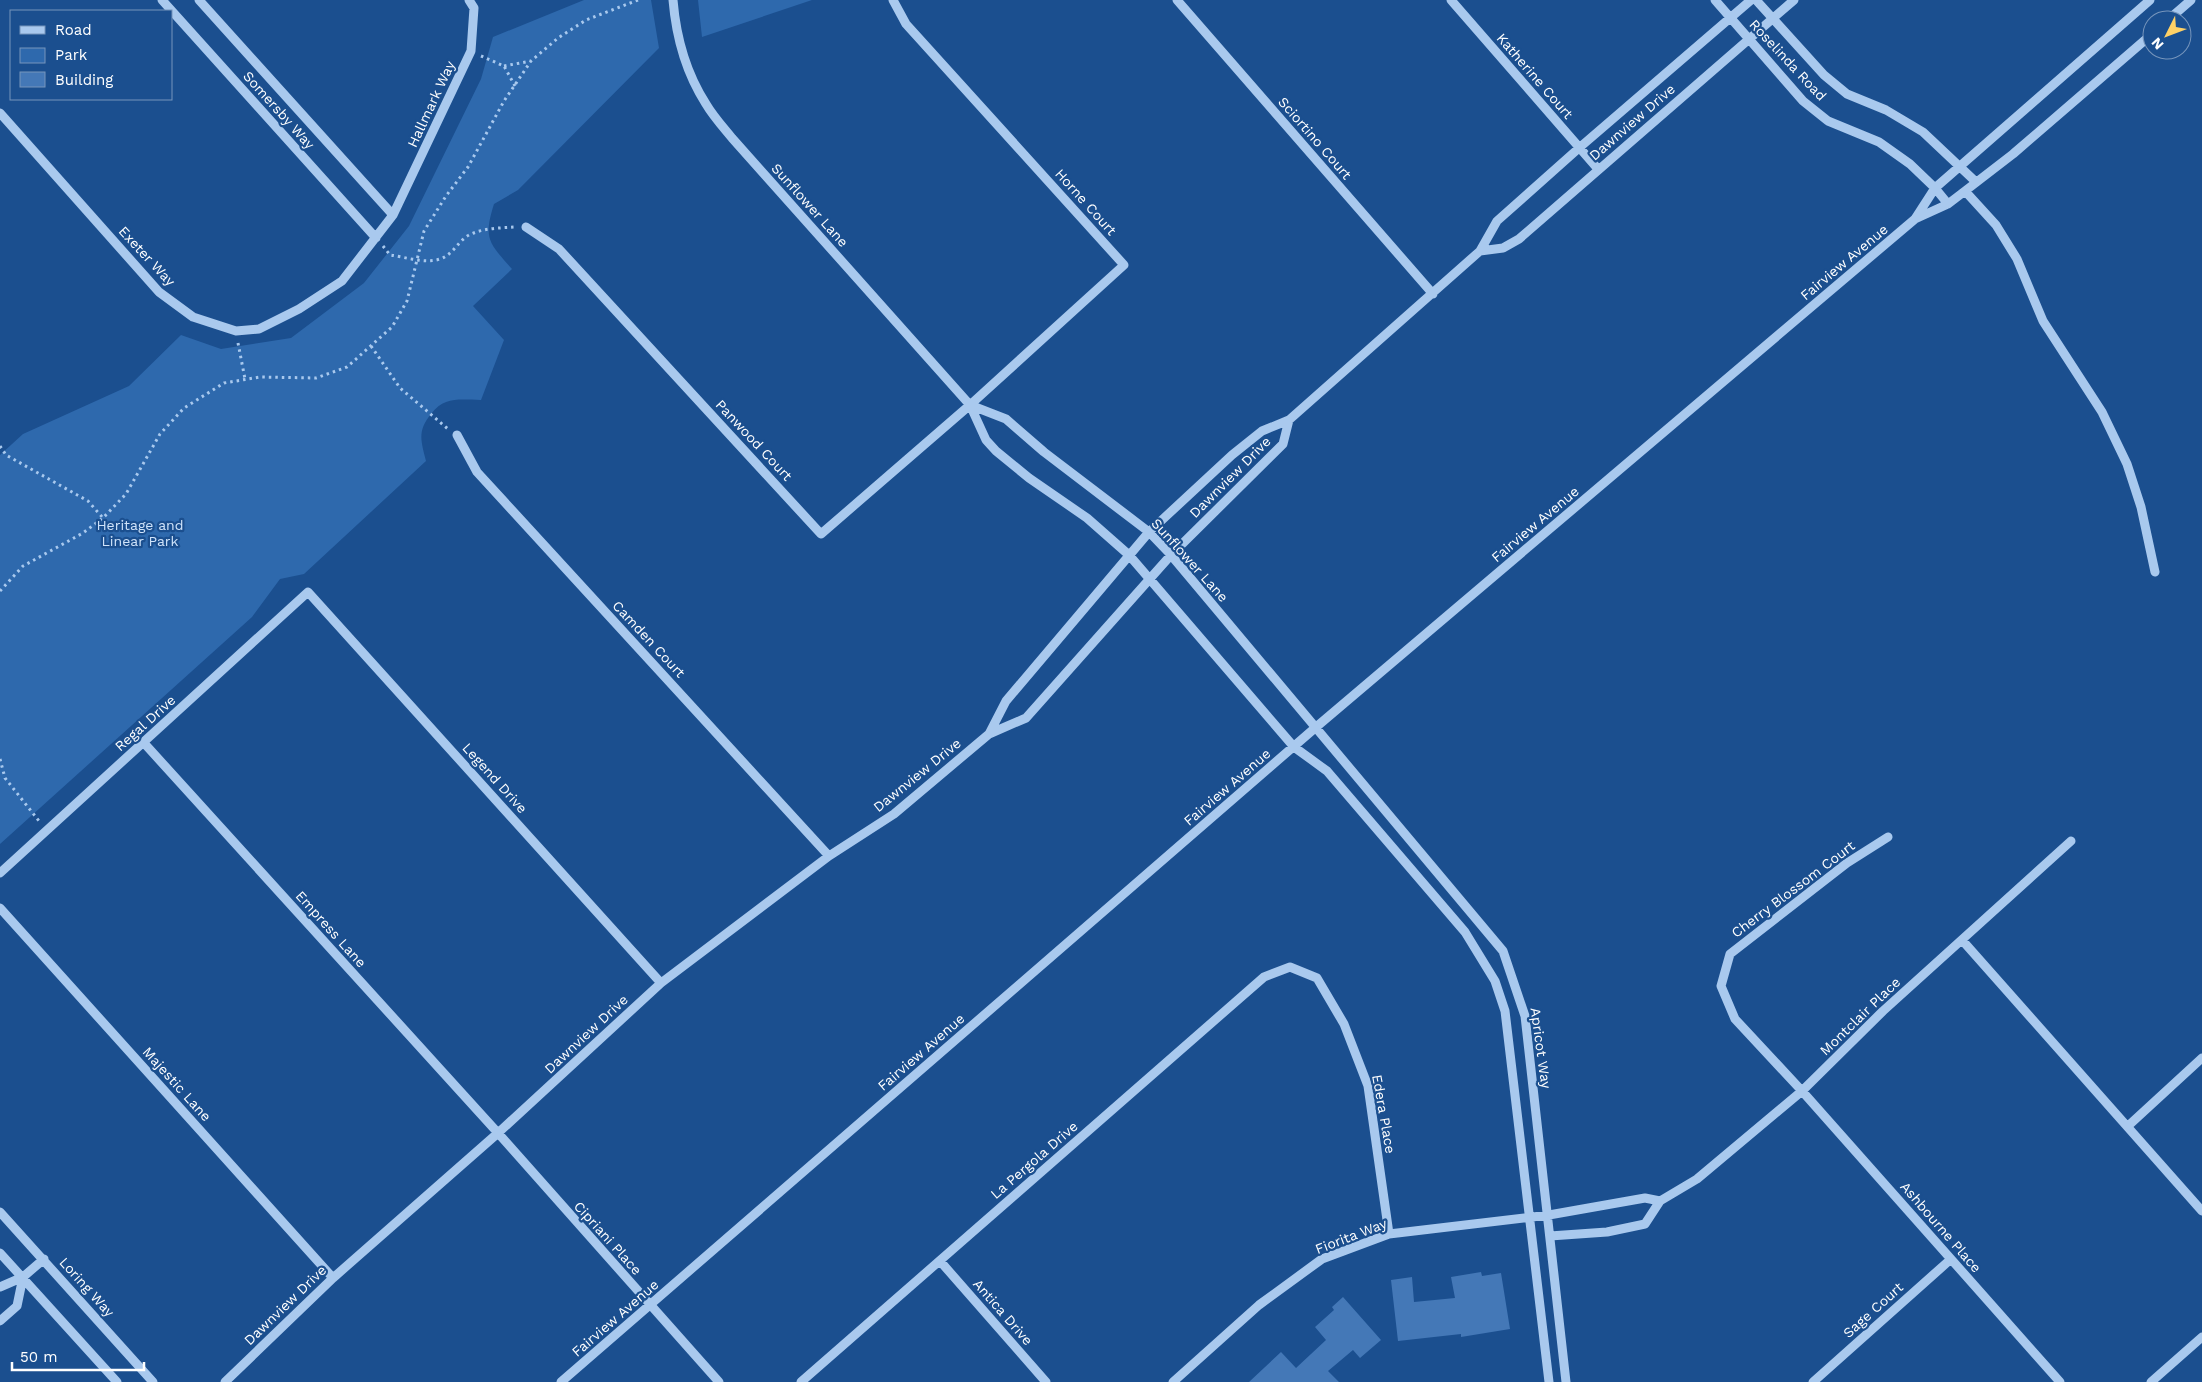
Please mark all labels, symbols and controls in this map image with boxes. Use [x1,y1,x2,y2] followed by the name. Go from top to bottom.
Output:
[10,10,172,100] legend
[2142,10,2192,60] north arrow
[1746,16,1830,104] street label: Roselinda Road
[55,21,92,39] text: Road
[1494,30,1577,122] street label: Katherine Court
[2148,34,2167,53] text: N
[55,46,88,64] text: Park
[404,58,458,150] street label: Hallmark Way
[240,68,319,153] street label: Somersby Way
[55,71,113,89] text: Building
[1586,81,1678,163] street label: Dawnview Drive
[1275,94,1355,182] street label: Sciortino Court
[768,160,852,250] street label: Sunflower Lane
[1052,166,1120,239] street label: Horne Court
[1797,221,1891,303] street label: Fairview Avenue
[115,223,179,290] street label: Exeter Way
[712,396,796,484] street label: Panwood Court
[1186,433,1274,521] street label: Dawnview Drive
[1488,483,1582,565] street label: Fairview Avenue
[1148,515,1232,605] street label: Sunflower Lane
[96,517,184,549] park label: Heritage and Linear Park
[609,597,689,681] street label: Camden Court
[111,692,179,754] street label: Regal Drive
[870,735,964,815] street label: Dawnview Drive
[459,740,531,816] street label: Legend Drive
[1181,745,1273,829] street label: Fairview Avenue
[1728,837,1858,941] street label: Cherry Blossom Court
[293,888,369,970] street label: Empress Lane
[1817,974,1903,1058] street label: Montclair Place
[541,991,631,1077] street label: Dawnview Drive
[1527,1007,1555,1090] street label: Apricot Way
[875,1010,967,1094] street label: Fairview Avenue
[140,1044,214,1124] street label: Majestic Lane
[1369,1073,1399,1155] street label: Edera Place
[987,1118,1081,1202] street label: La Pergola Drive
[1897,1178,1985,1276] street label: Ashbourne Place
[571,1198,645,1278] street label: Cipriani Place
[1313,1215,1390,1257] street label: Fiorita Way
[56,1254,118,1320] street label: Loring Way
[241,1262,329,1348] street label: Dawnview Drive
[569,1276,661,1360] street label: Fairview Avenue
[970,1276,1036,1348] street label: Antica Drive
[1840,1279,1906,1341] street label: Sage Court
[12,1340,145,1372] scale bar
[20,1348,57,1366] text: 50 m

